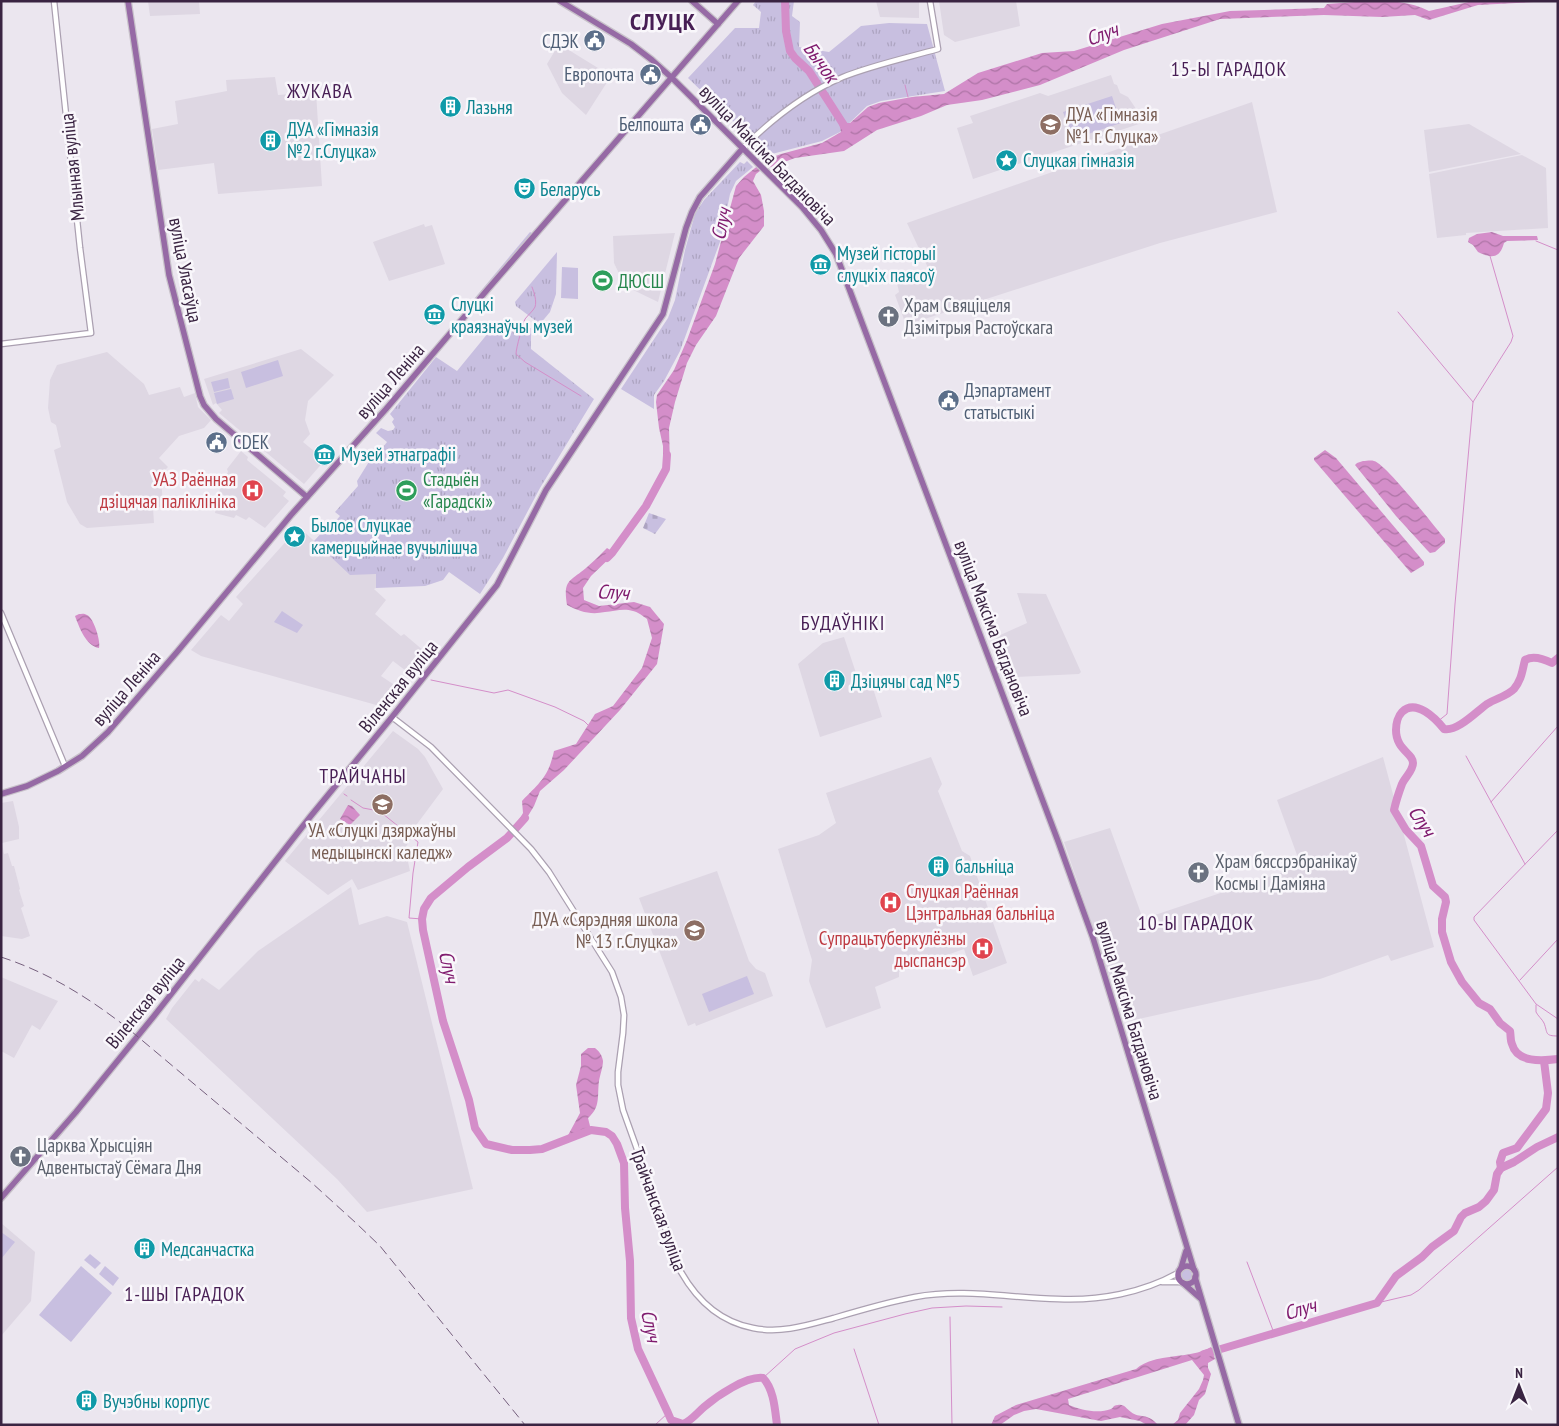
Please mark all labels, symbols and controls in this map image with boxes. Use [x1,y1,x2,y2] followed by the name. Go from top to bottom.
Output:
[630,6,696,37] district label: СЛУЦК
[1083,16,1123,52] water label: Случ
[542,29,579,53] place label: СДЭК
[583,29,607,53] public building icon: СДЭК
[798,37,846,89] water label: Бычок
[1171,56,1287,82] district label: 15-Ы ГАРАДОК
[564,62,634,86] place label: Европочта
[638,62,662,86] public building icon: Европочта
[286,78,353,104] district label: ЖУКАВА
[695,80,841,230] street label: вуліца Максіма Багдановіча
[438,95,462,119] building icon: Лазьня
[465,95,513,119] place label: Лазьня
[1066,102,1158,148] place label: ДУА «Гімназія №1 г. Слуцка»
[54,112,90,222] street label: Млынная вуліца
[619,112,684,136] place label: Белпошта
[688,112,712,136] public building icon: Белпошта
[1038,113,1062,137] school or university icon: ДУА «Гімназія №1 г. Слуцка»
[287,117,379,163] place label: ДУА «Гімназія №2 г.Слуцка»
[259,128,283,152] building icon: ДУА «Гімназія №2 г.Слуцка»
[995,148,1019,172] place icon: Слуцкая гімназія
[1023,148,1134,172] place label: Слуцкая гімназія
[512,177,536,201] theatre icon: Беларусь
[540,177,600,201] place label: Беларусь
[705,204,737,242] water label: Случ
[164,216,208,324] street label: вуліца Уласаўца
[837,241,936,287] place label: Музей гісторыі слуцкіх паясоў
[809,252,833,276] museum icon: Музей гісторыі слуцкіх паясоў
[590,269,614,293] sports icon: ДЮСШ
[618,269,664,293] place label: ДЮСШ
[451,292,573,338] place label: Слуцкі краязнаўчы музей
[904,293,1053,339] place label: Храм Свяціцеля Дзімітрыя Растоўскага
[423,303,447,327] museum icon: Слуцкі краязнаўчы музей
[876,304,900,328] church icon: Храм Свяціцеля Дзімітрыя Растоўскага
[351,338,429,424] street label: вуліца Леніна
[964,378,1052,424] place label: Дэпартамент статыстыкі
[936,389,960,413] public building icon: Дэпартамент статыстыкі
[205,430,229,454] public building icon: CDEK
[233,430,269,454] place label: CDEK
[313,442,337,466] museum icon: Музей этнаграфіі
[341,442,456,466] place label: Музей этнаграфіі
[100,467,236,513] place label: УАЗ Раённая дзіцячая паліклініка
[423,467,493,513] place label: Стадыён «Гарадскі»
[240,478,264,502] hospital icon: УАЗ Раённая дзіцячая паліклініка
[395,478,419,502] sports icon: Стадыён «Гарадскі»
[311,513,477,559] place label: Былое Слуцкае камерцыйнае вучылішча
[283,524,307,548] place icon: Былое Слуцкае камерцыйнае вучылішча
[949,537,1039,719] street label: вуліца Максіма Багдановіча
[596,578,632,606] water label: Случ
[801,610,885,636] district label: БУДАЎНІКІ
[353,635,443,737] street label: Віленская вуліца
[87,645,165,731] street label: вуліца Леніна
[823,669,847,693] building icon: Дзіцячы сад №5
[851,669,961,693] place label: Дзіцячы сад №5
[319,763,407,789] district label: ТРАЙЧАНЫ
[370,792,394,816] school or university icon: УА «Слуцкі дзяржаўны медыцынскі каледж»
[1402,800,1443,843] water label: Случ
[308,818,456,864] place label: УА «Слуцкі дзяржаўны медыцынскі каледж»
[1215,849,1358,895] place label: Храм бяссрэбранікаў Космы і Даміяна
[927,854,951,878] building icon: бальніца
[955,854,1014,878] place label: бальніца
[1187,860,1211,884] church icon: Храм бяссрэбранікаў Космы і Даміяна
[906,879,1055,925] place label: Слуцкая Раённая Цэнтральная бальніца
[878,890,902,914] hospital icon: Слуцкая Раённая Цэнтральная бальніца
[532,907,678,953] place label: ДУА «Сярэдняя школа № 13 г.Слуцка»
[1138,910,1254,936] district label: 10-Ы ГАРАДОК
[1091,917,1169,1103] street label: вуліца Максіма Багдановіча
[682,918,706,942] school or university icon: ДУА «Сярэдняя школа № 13 г.Слуцка»
[819,926,966,972] place label: Супрацьтуберкулёзны дыспансэр
[970,937,994,961] hospital icon: Супрацьтуберкулёзны дыспансэр
[433,949,465,987] water label: Случ
[100,951,190,1053] street label: Віленская вуліца
[37,1133,201,1179] place label: Царква Хрысціян Адвентыстаў Сёмага Дня
[9,1144,33,1168] church icon: Царква Хрысціян Адвентыстаў Сёмага Дня
[626,1144,692,1274] street label: Трайчанская вуліца
[133,1237,157,1261] building icon: Медсанчастка
[161,1237,254,1261] place label: Медсанчастка
[124,1281,246,1307] district label: 1-ШЫ ГАРАДОК
[1281,1292,1321,1326] water label: Случ
[635,1308,667,1346] water label: Случ
[1494,1361,1544,1411] north arrow
[1515,1364,1523,1382] text: N
[75,1389,99,1413] building icon: Вучэбны корпус
[103,1389,210,1413] place label: Вучэбны корпус

